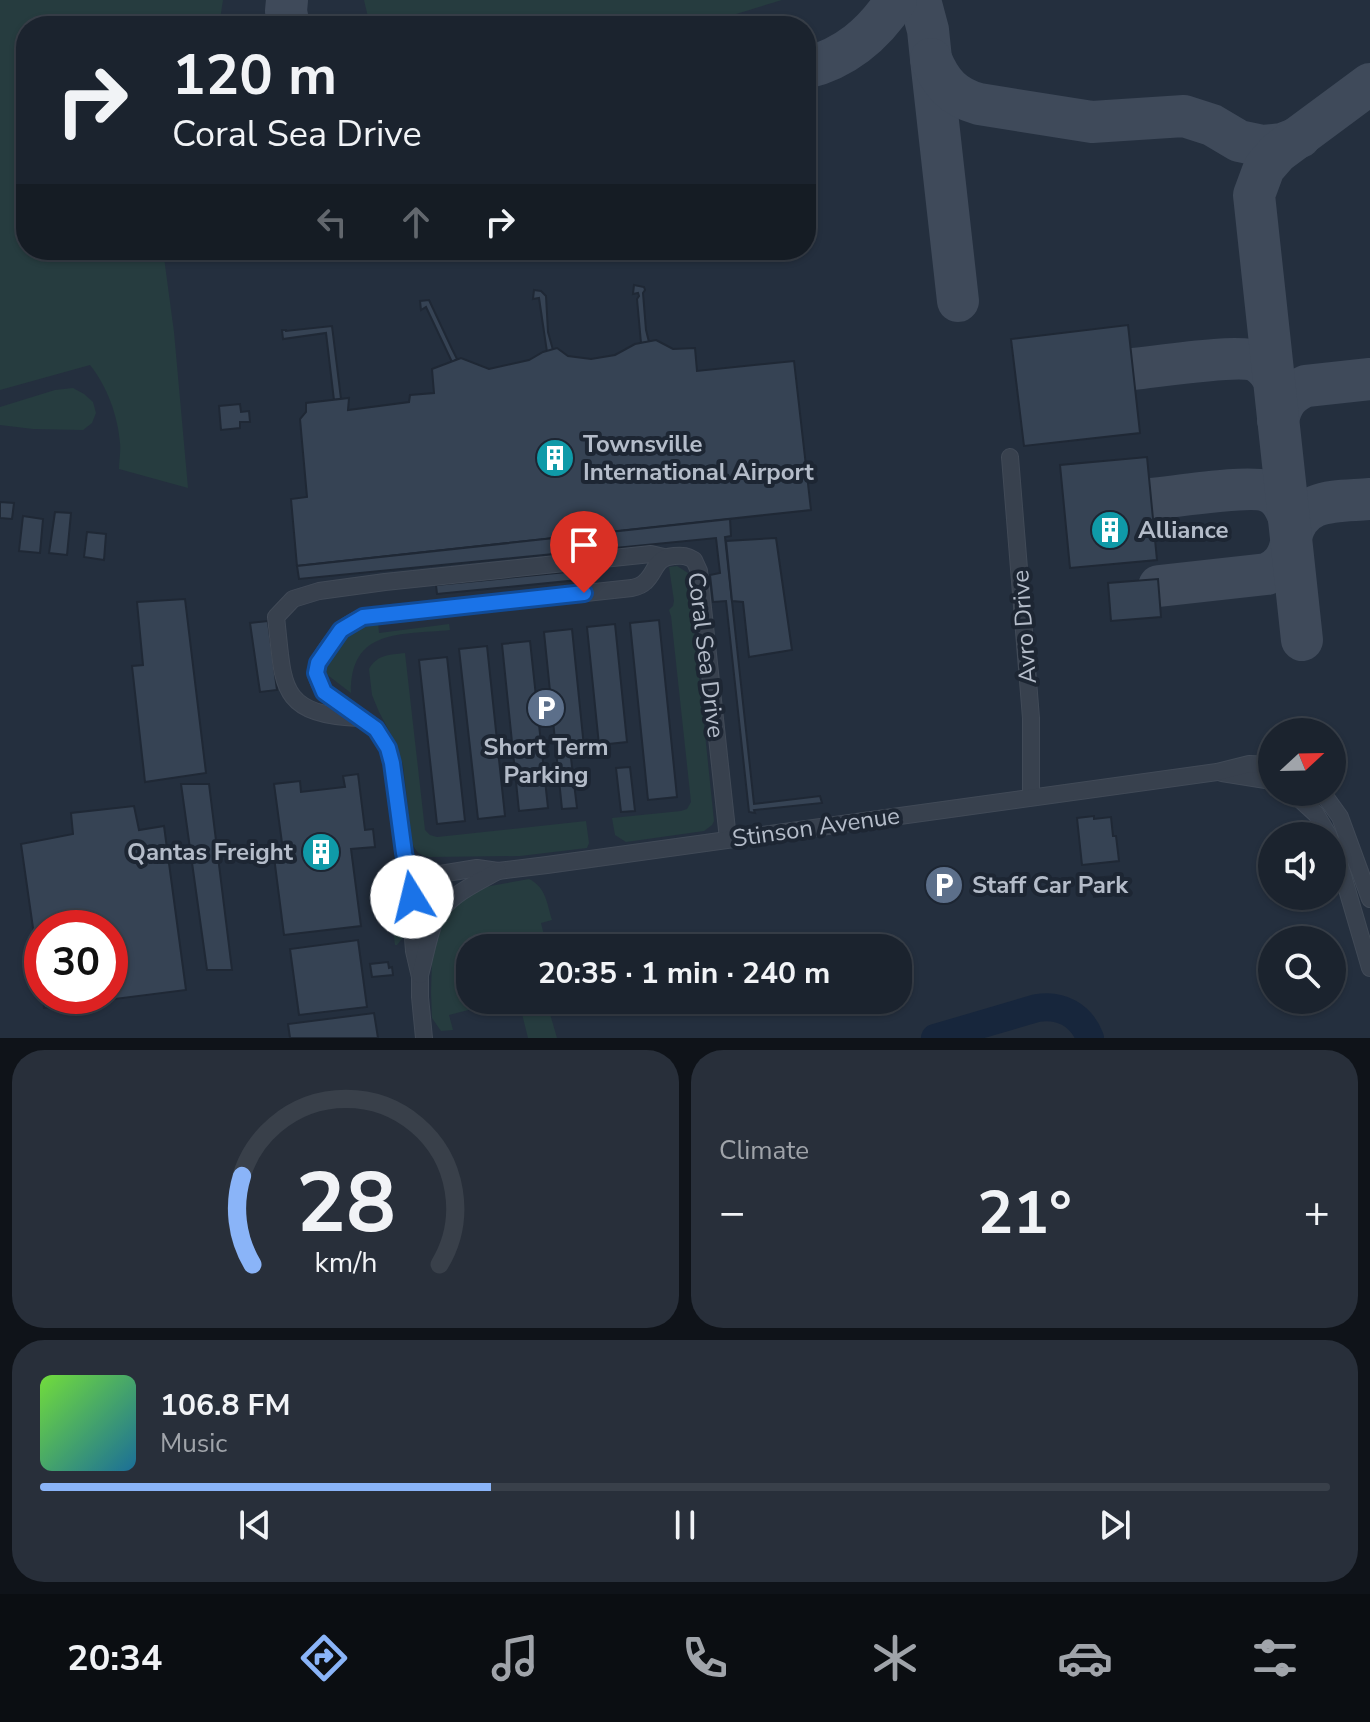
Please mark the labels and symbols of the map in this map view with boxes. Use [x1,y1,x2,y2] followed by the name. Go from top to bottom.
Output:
[583,428,815,488] place label: Townsville International Airport
[534,437,576,479] building icon: Townsville International Airport
[1089,509,1131,551] building icon: Alliance
[550,511,618,593] pin
[1138,514,1229,546] place label: Alliance
[1004,569,1044,685] street label: Avro Drive
[680,570,732,740] street label: Coral Sea Drive
[525,687,567,729] parking icon: Short Term Parking
[1258,718,1346,806] north arrow
[483,731,609,791] place label: Short Term Parking
[730,799,902,855] street label: Stinson Avenue
[300,831,342,873] building icon: Qantas Freight
[127,836,294,868] place label: Qantas Freight
[370,855,454,939] position arrow
[923,864,965,906] parking icon: Staff Car Park
[972,869,1129,901] place label: Staff Car Park
[24,910,128,1014] speed limit sign: 30

